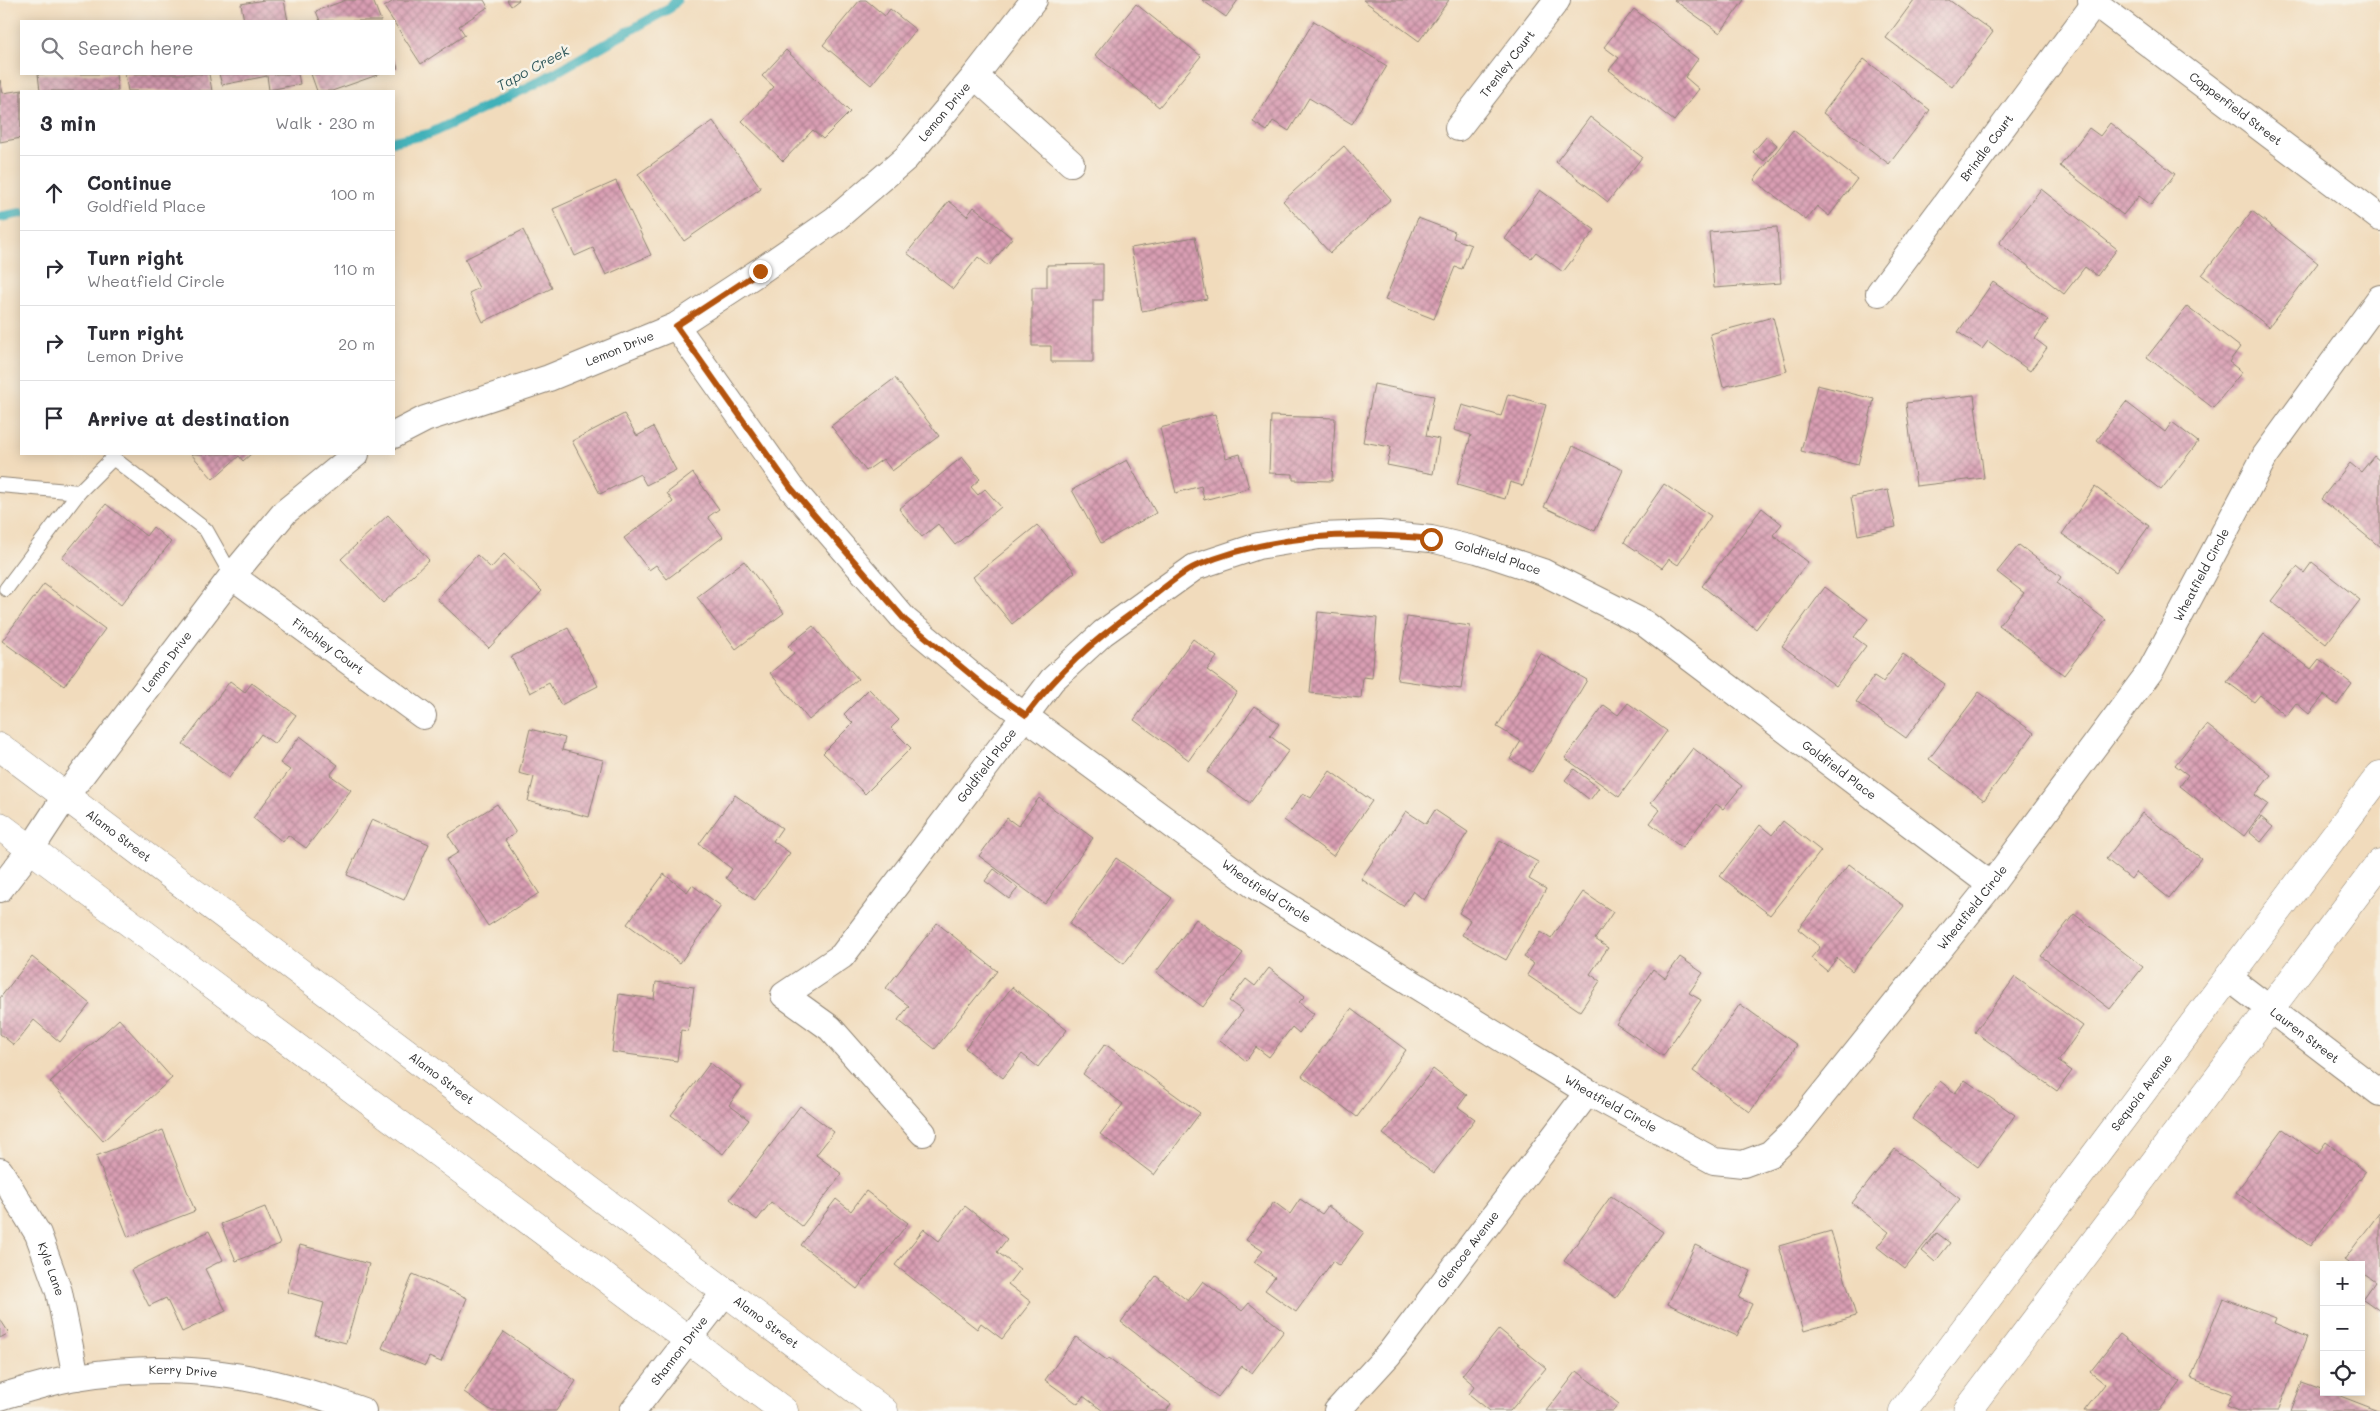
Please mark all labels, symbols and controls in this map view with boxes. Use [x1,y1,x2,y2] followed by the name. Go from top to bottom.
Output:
[20,20,395,75] search box
[1476,26,1538,100] street label: Trenley Court
[38,34,66,62] icon: search
[78,35,194,60] text: Search here
[493,40,573,95] water label: Tapo Creek
[2186,68,2286,148] street label: Copperfield Street
[914,78,973,144] street label: Lemon Drive
[40,109,96,136] text: 3 min
[1956,111,2016,184] street label: Brindle Court
[275,112,375,133] text: Walk · 230 m
[87,170,172,195] text: Continue
[40,179,68,207] icon: ahead
[330,183,375,204] text: 100 m
[87,195,206,216] text: Goldfield Place
[87,245,184,270] text: Turn right
[40,254,68,282] icon: right
[333,258,375,279] text: 110 m
[749,260,772,283] route end
[87,270,225,291] text: Wheatfield Circle
[87,320,184,345] text: Turn right
[583,327,656,369] street label: Lemon Drive
[40,329,68,357] icon: right
[338,333,375,354] text: 20 m
[87,345,184,366] text: Lemon Drive
[40,404,68,432] icon: arrive
[87,406,290,431] text: Arrive at destination
[2169,525,2232,624] street label: Wheatfield Circle
[1420,528,1443,551] route start
[1453,536,1543,578] street label: Goldfield Place
[290,614,368,677] street label: Finchley Court
[138,628,195,695] street label: Lemon Drive
[953,725,1019,805] street label: Goldfield Place
[1799,736,1880,803] street label: Goldfield Place
[83,805,155,865] street label: Alamo Street
[1219,855,1314,926] street label: Wheatfield Circle
[1933,862,2010,953] street label: Wheatfield Circle
[2267,1003,2343,1066] street label: Lauren Street
[406,1048,478,1107] street label: Alamo Street
[2107,1050,2175,1134] street label: Sequoia Avenue
[1562,1071,1660,1135] street label: Wheatfield Circle
[1433,1207,1502,1291] street label: Glencoe Avenue
[35,1240,69,1298] street label: Kyle Lane
[2320,1261,2365,1396] map controls
[2320,1261,2365,1306] button: +
[731,1292,802,1351] street label: Alamo Street
[2320,1306,2365,1351] button: −
[647,1312,711,1388] street label: Shannon Drive
[2320,1351,2365,1396] button: locate
[149,1361,218,1380] street label: Kerry Drive

